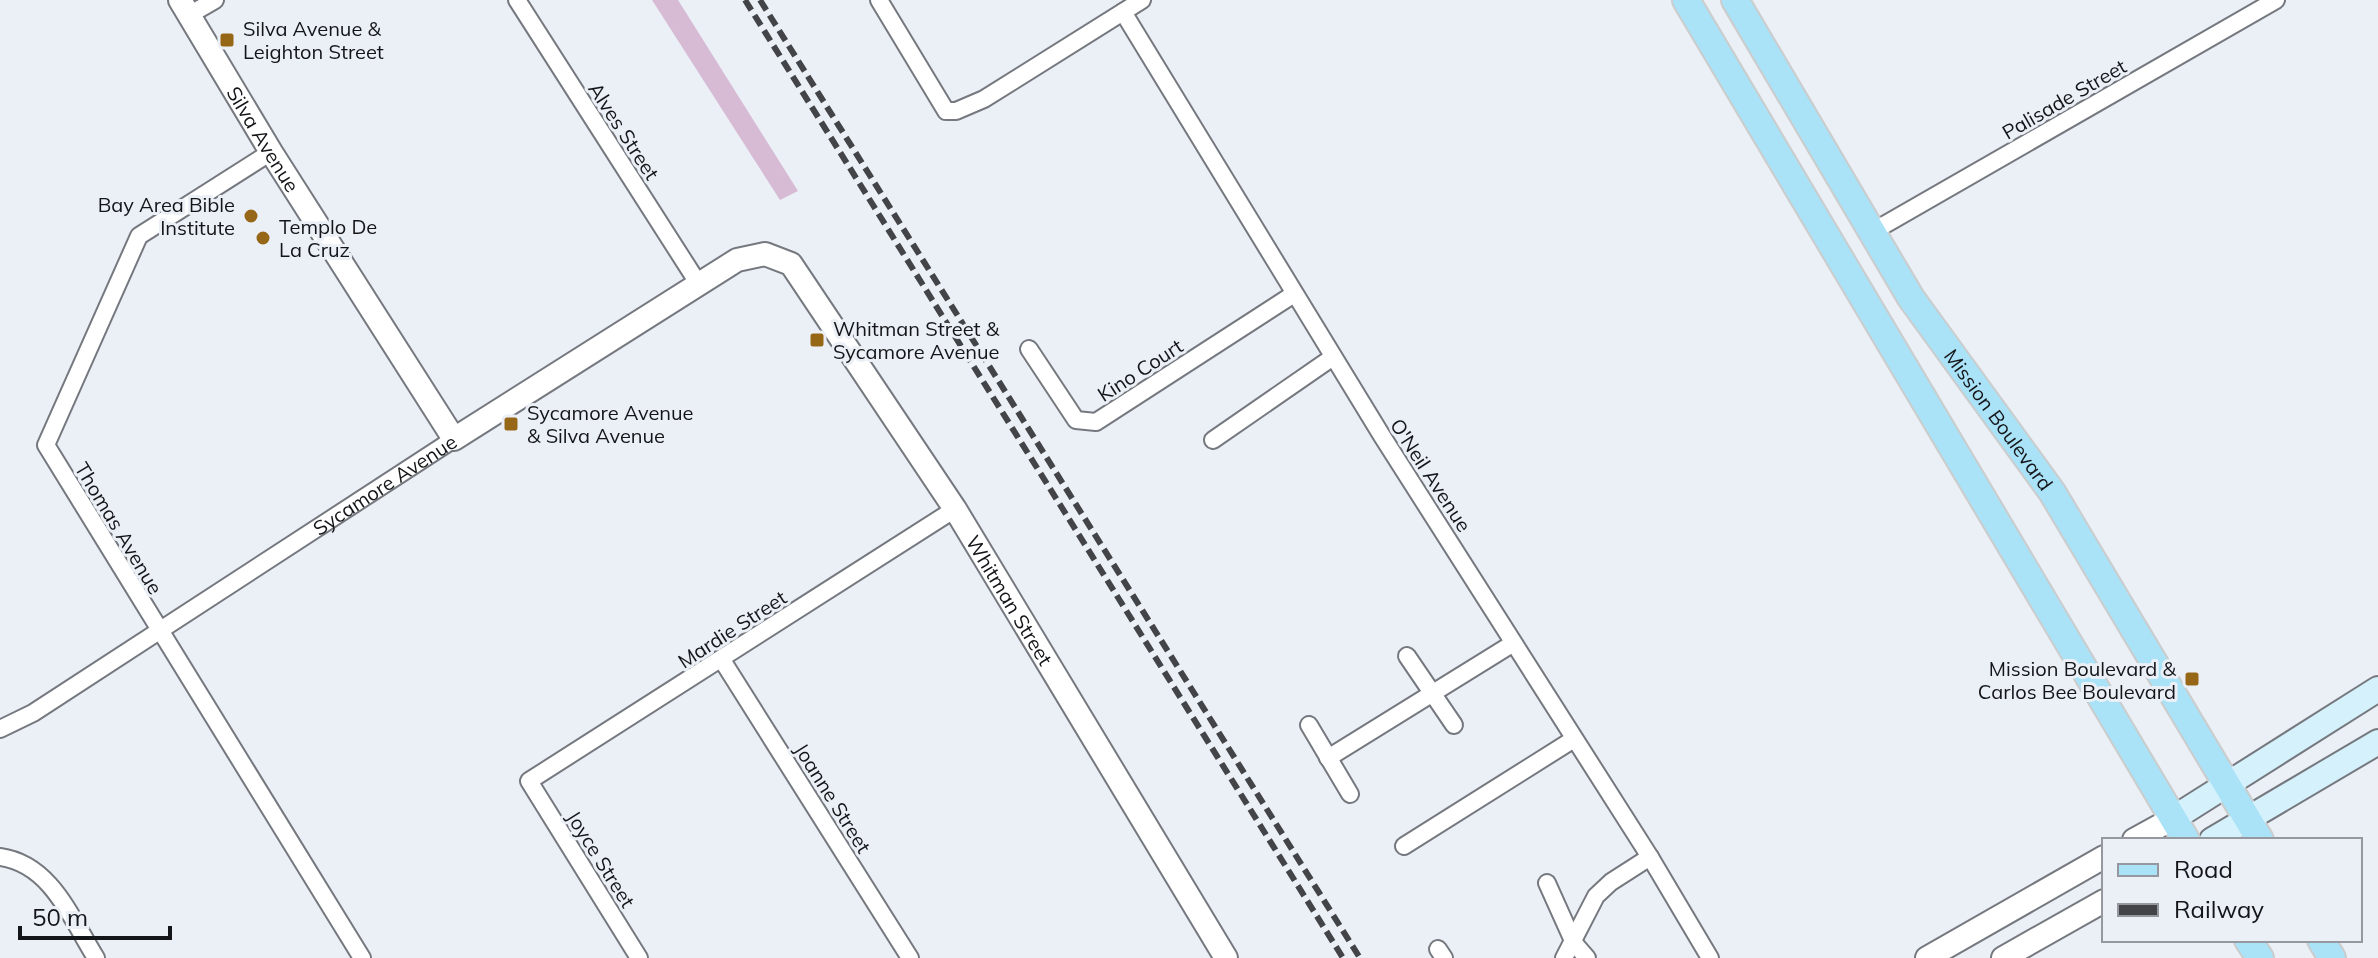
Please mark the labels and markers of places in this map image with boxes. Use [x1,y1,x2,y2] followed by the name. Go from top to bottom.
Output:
[243,16,384,64] place label: Silva Avenue & Leighton Street
[218,31,236,49] marker: Silva Avenue & Leighton Street
[98,192,235,240] place label: Bay Area Bible Institute
[242,207,260,225] marker: Bay Area Bible Institute
[279,214,377,262] place label: Templo De La Cruz
[254,229,272,247] marker: Templo De La Cruz
[833,316,1000,364] place label: Whitman Street & Sycamore Avenue
[808,331,826,349] marker: Whitman Street & Sycamore Avenue
[527,400,694,448] place label: Sycamore Avenue & Silva Avenue
[502,415,520,433] marker: Sycamore Avenue & Silva Avenue
[1978,656,2177,704] place label: Mission Boulevard & Carlos Bee Boulevard
[2183,670,2201,688] marker: Mission Boulevard & Carlos Bee Boulevard

